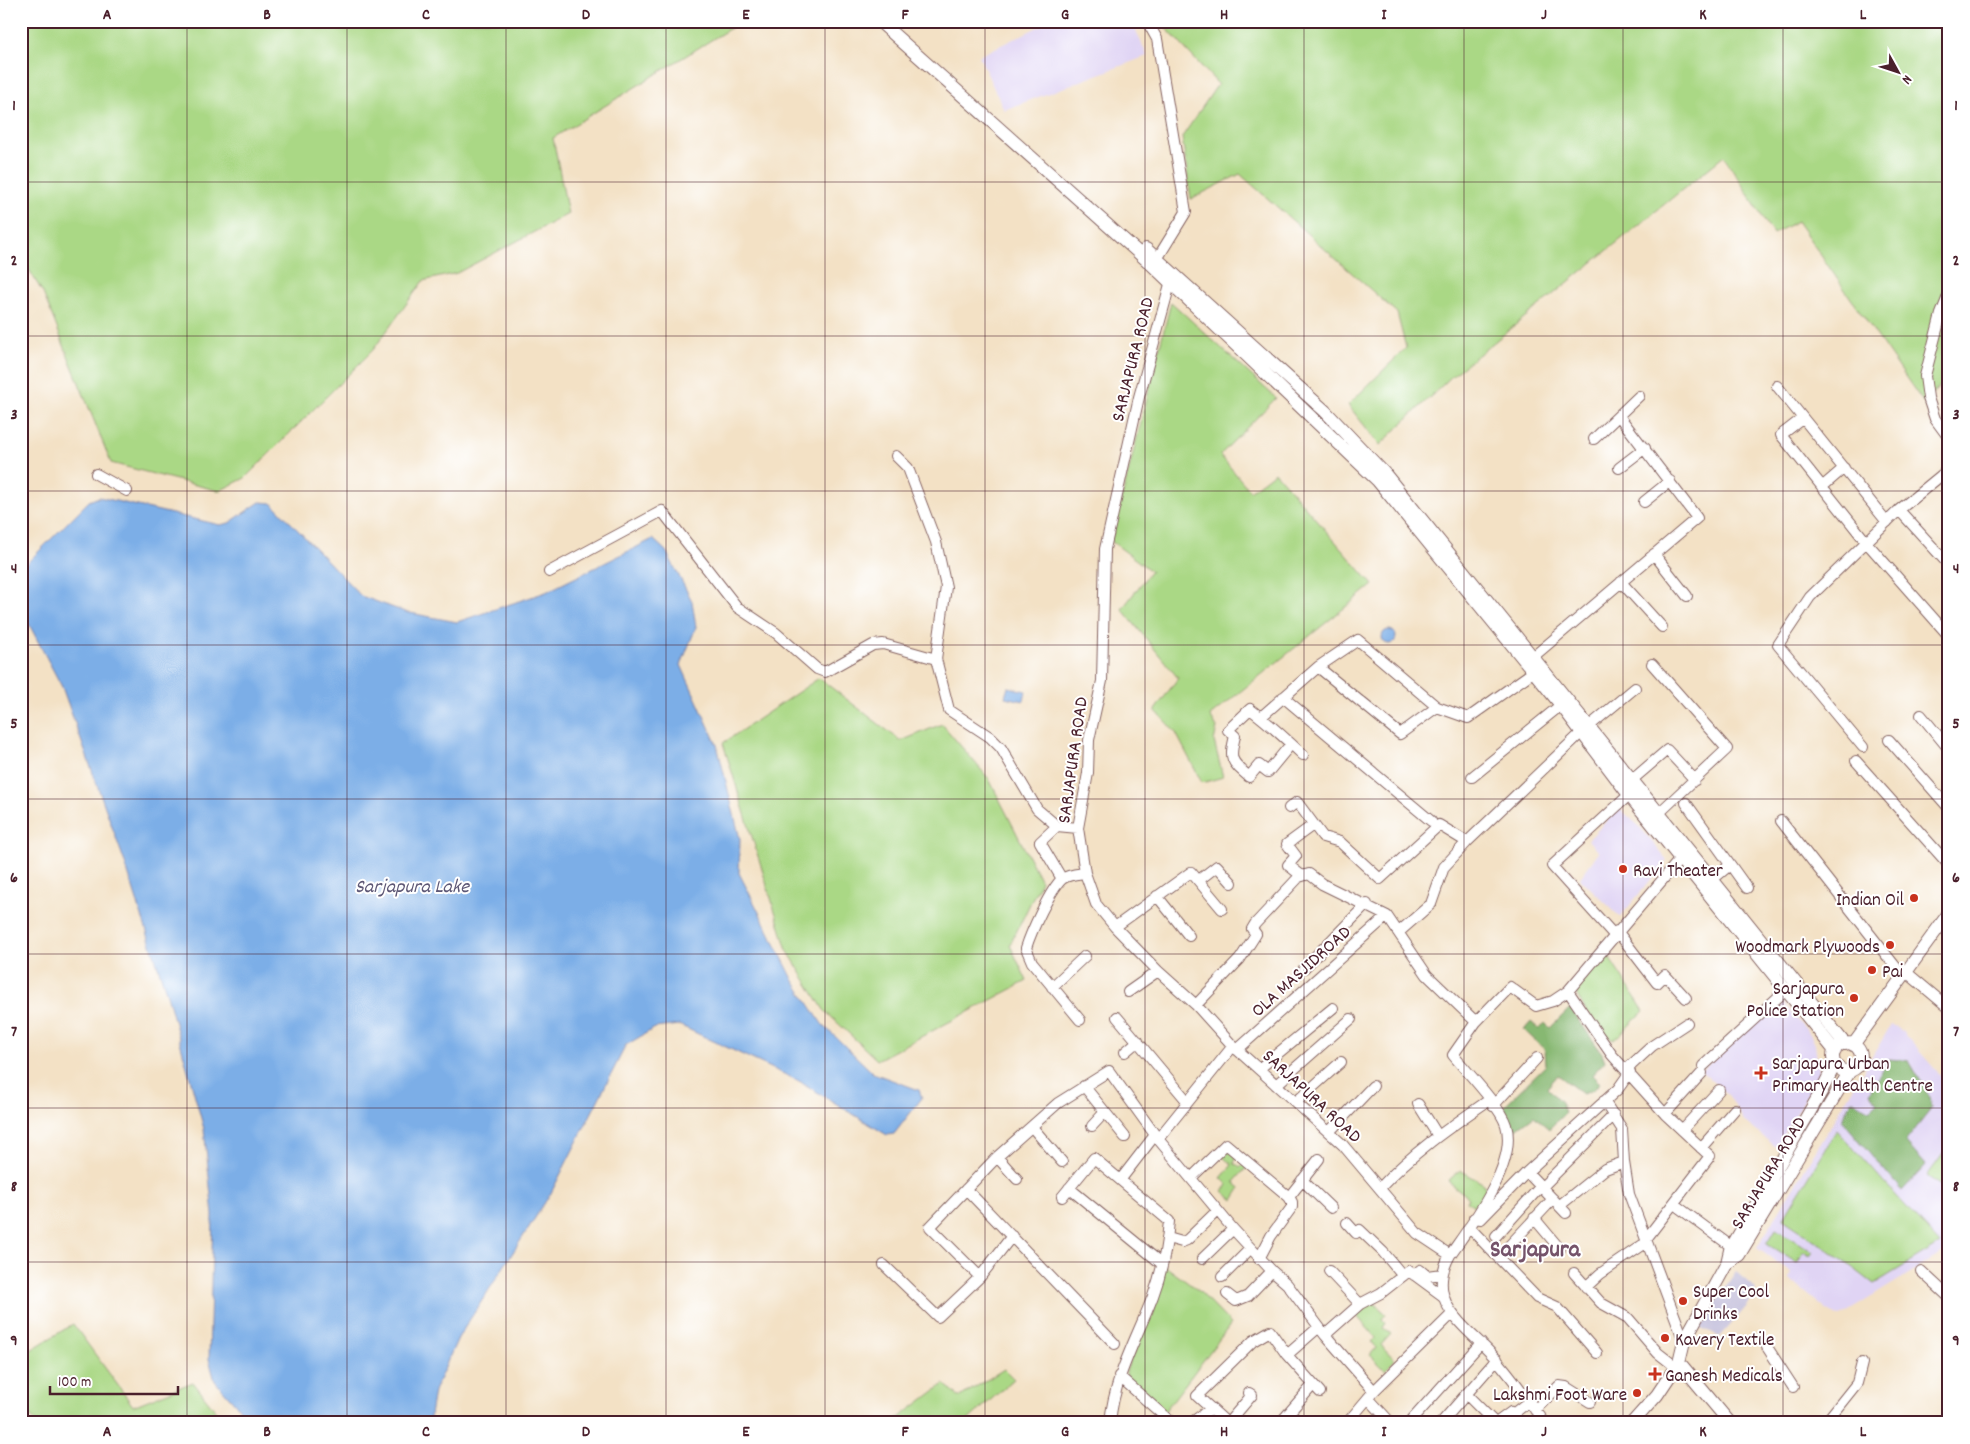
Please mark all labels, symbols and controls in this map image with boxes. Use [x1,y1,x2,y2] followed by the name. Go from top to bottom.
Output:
[103,4,112,27] text: A
[263,4,271,27] text: B
[422,4,430,27] text: C
[582,4,591,27] text: D
[742,4,750,27] text: E
[901,4,909,27] text: F
[1061,4,1069,27] text: G
[1220,4,1228,27] text: H
[1382,4,1388,27] text: I
[1541,4,1547,27] text: J
[1699,4,1707,27] text: K
[1860,4,1867,27] text: L
[1872,48,1922,98] north arrow
[1896,70,1916,88] text: N
[12,95,16,118] text: 1
[1954,95,1958,118] text: 1
[11,250,18,273] text: 2
[1953,250,1960,273] text: 2
[1106,295,1163,425] street label: SARJAPURA ROAD
[10,404,18,427] text: 3
[1952,404,1960,427] text: 3
[11,558,17,581] text: 4
[1953,558,1959,581] text: 4
[1052,695,1097,825] street label: SARJAPURA ROAD
[10,713,18,736] text: 5
[1952,713,1960,736] text: 5
[1633,859,1723,886] place label: Ravi Theater
[1617,863,1629,875] marker: Ravi Theater
[10,867,18,890] text: 6
[1952,867,1960,890] text: 6
[355,874,470,902] water label: Sarjapura Lake
[1836,888,1904,915] place label: Indian Oil
[1908,892,1920,904] marker: Indian Oil
[1246,920,1358,1025] street label: OLA MASJIDROAD
[1735,935,1880,962] place label: Woodmark Plywoods
[1884,939,1896,951] marker: Woodmark Plywoods
[1882,960,1904,987] place label: Pai
[1866,964,1878,976] marker: Pai
[1747,977,1845,1026] place label: Sarjapura Police Station
[1848,992,1860,1004] marker: Sarjapura Police Station
[11,1021,17,1044] text: 7
[1953,1021,1959,1044] text: 7
[1255,1044,1367,1151] street label: SARJAPURA ROAD
[1772,1052,1933,1101] place label: Sarjapura Urban Primary Health Centre
[1754,1066,1768,1080] marker: Sarjapura Urban Primary Health Centre
[1726,1112,1814,1235] street label: SARJAPURA ROAD
[11,1176,18,1199] text: 8
[1953,1176,1960,1199] text: 8
[1490,1234,1581,1268] district label: Sarjapura
[1693,1280,1769,1329] place label: Super Cool Drinks
[1677,1295,1689,1307] marker: Super Cool Drinks
[1675,1328,1774,1355] place label: Kavery Textile
[10,1330,18,1353] text: 9
[1952,1330,1960,1353] text: 9
[1659,1332,1671,1344] marker: Kavery Textile
[50,1364,178,1396] scale bar
[1665,1364,1783,1391] place label: Ganesh Medicals
[1649,1368,1661,1380] marker: Ganesh Medicals
[58,1372,91,1394] text: 100 m
[1493,1383,1627,1410] place label: Lakshmi Foot Ware
[1631,1387,1643,1399] marker: Lakshmi Foot Ware
[103,1421,112,1444] text: A
[263,1421,271,1444] text: B
[422,1421,430,1444] text: C
[582,1421,591,1444] text: D
[742,1421,750,1444] text: E
[901,1421,909,1444] text: F
[1061,1421,1069,1444] text: G
[1220,1421,1228,1444] text: H
[1382,1421,1388,1444] text: I
[1541,1421,1547,1444] text: J
[1699,1421,1707,1444] text: K
[1860,1421,1867,1444] text: L

